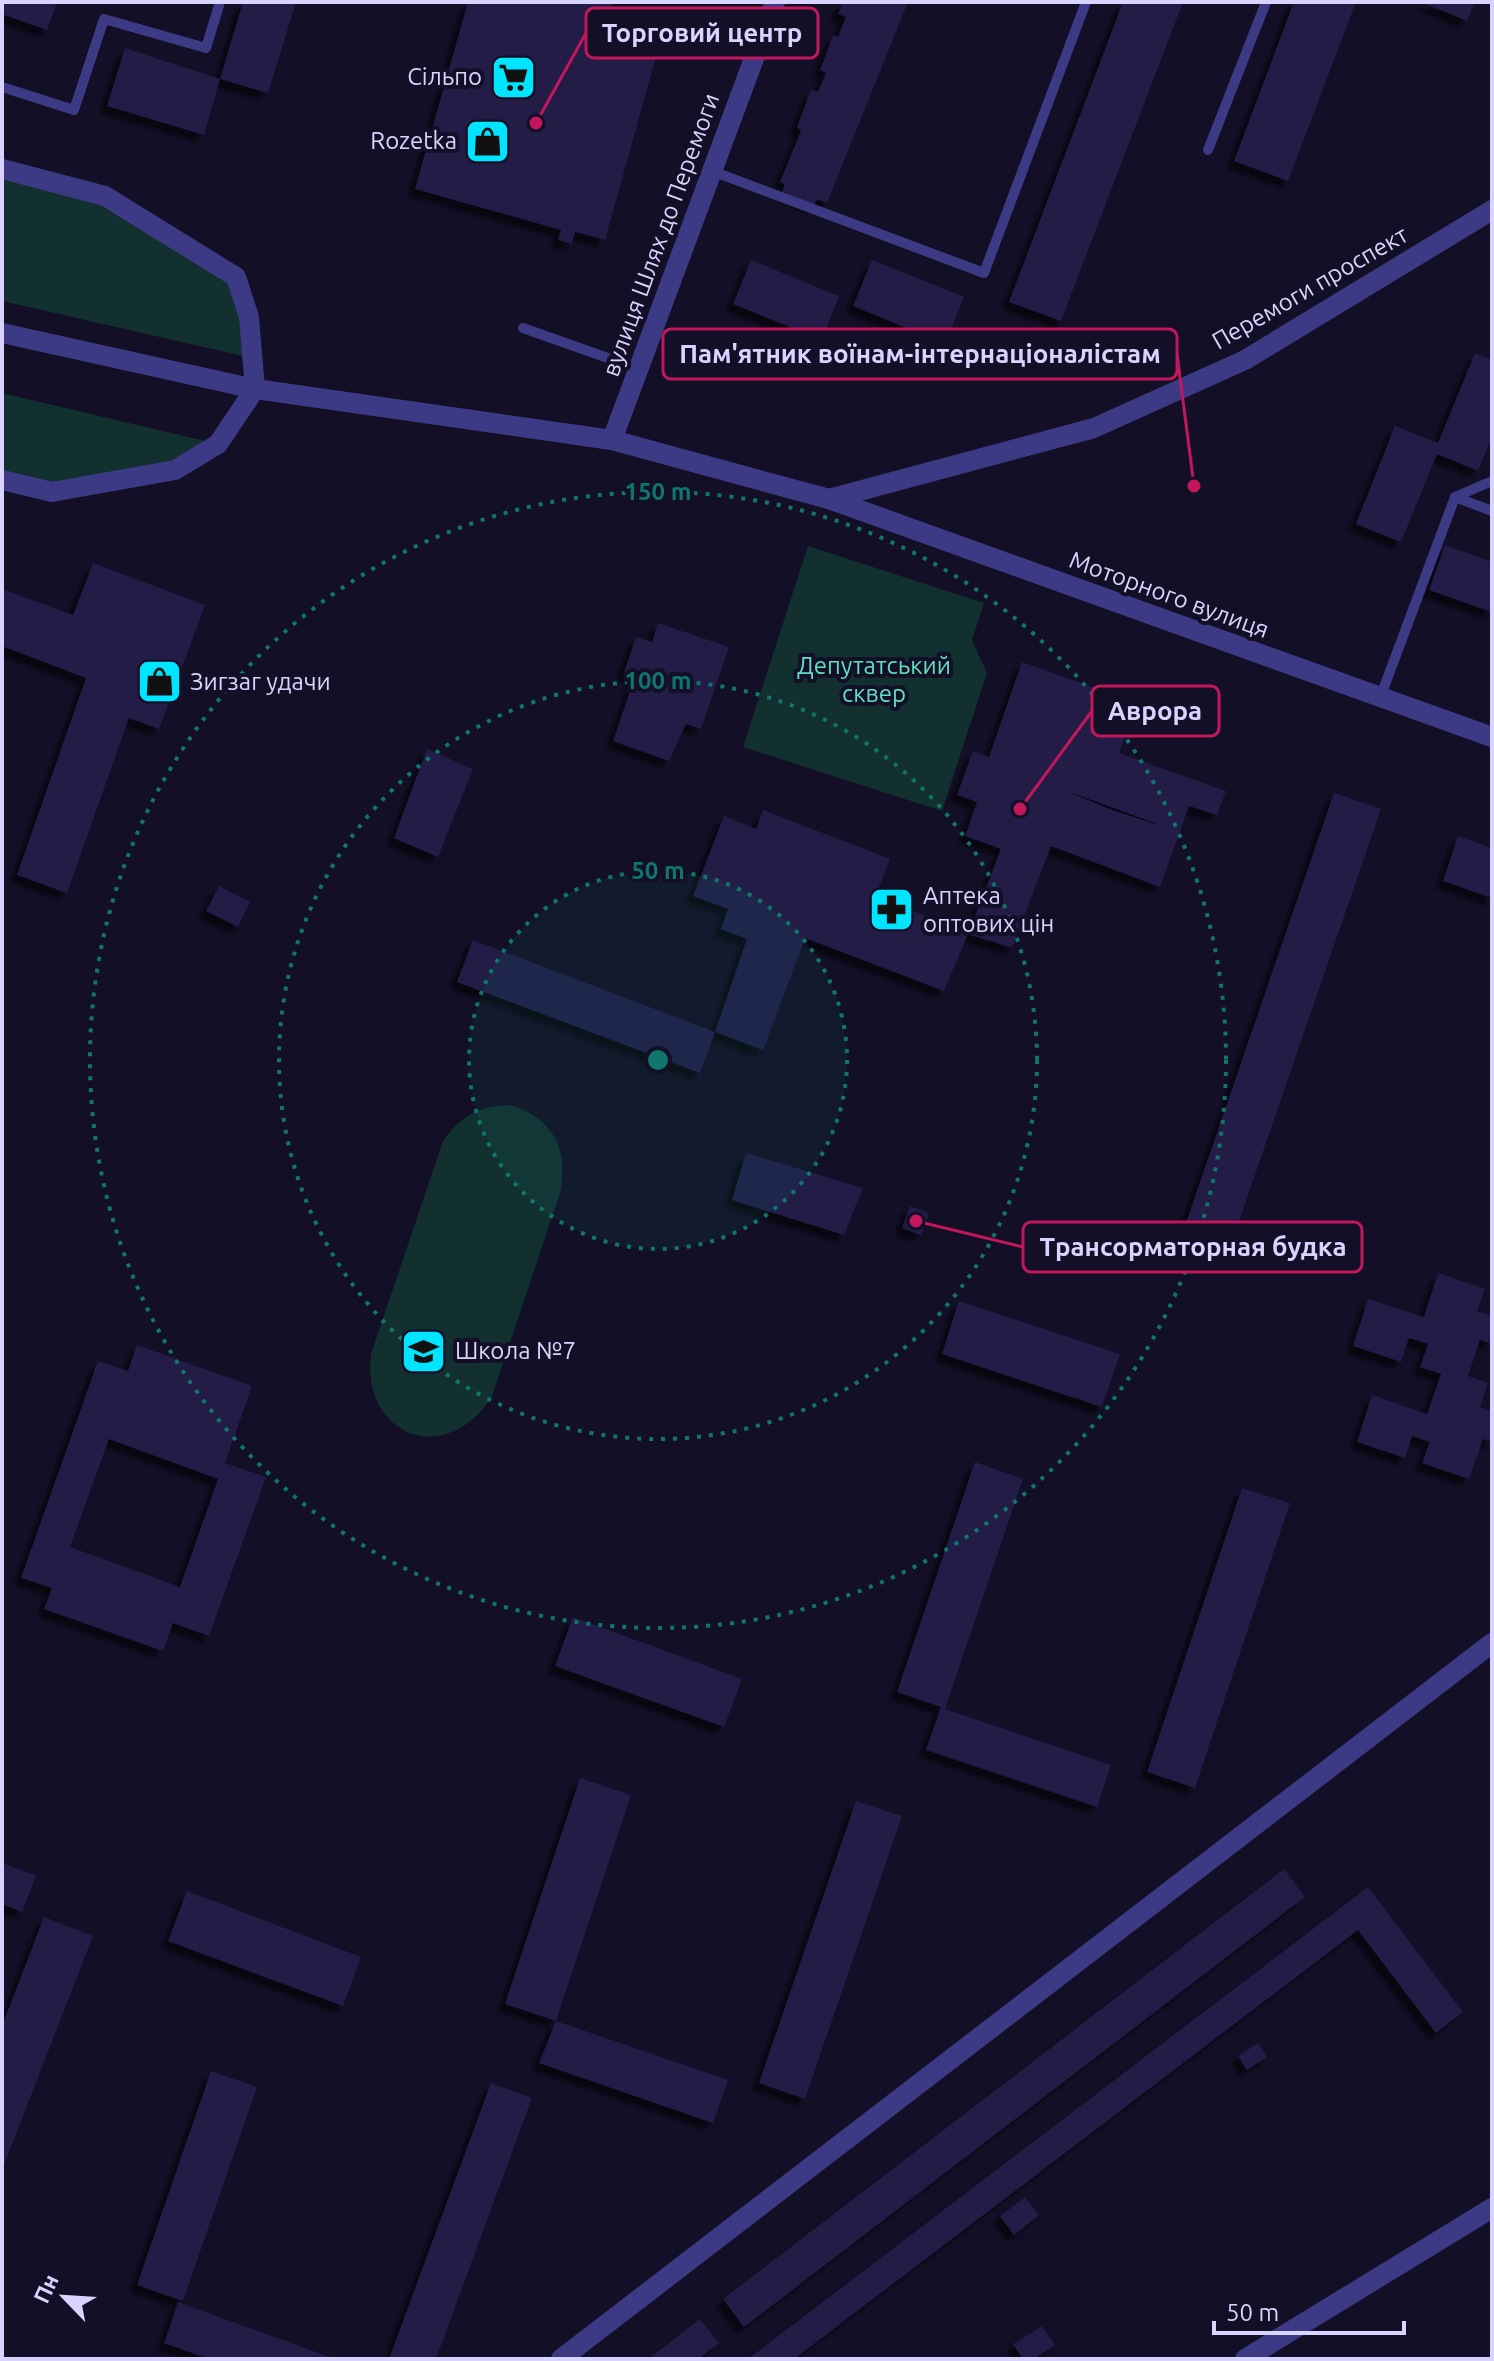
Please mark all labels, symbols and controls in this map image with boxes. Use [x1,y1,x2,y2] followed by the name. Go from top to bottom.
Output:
[586,8,818,58] callout: Торговий центр
[602,18,802,47] text: Торговий центр
[489,53,537,101] supermarket icon: Сільпо
[407,63,482,90] place label: Сільпо
[597,90,724,380] street label: вулиця Шлях до Перемоги
[464,117,512,165] shop icon: Rozetka
[370,127,457,154] place label: Rozetka
[1207,220,1413,355] street label: Перемоги проспект
[663,329,1177,379] callout: Пам'ятник воїнам-інтернаціоналістам
[679,339,1161,368] text: Пам'ятник воїнам-інтернаціоналістам
[625,478,691,505] text: 150 m
[1066,546,1273,643] street label: Моторного вулиця
[797,652,951,707] park label: Депутатський сквер
[135,658,183,706] shop icon: Зигзаг удачи
[625,667,691,694] text: 100 m
[190,668,331,695] place label: Зигзаг удачи
[1092,686,1219,736] callout: Аврора
[1108,696,1202,725] text: Аврора
[631,857,685,884] text: 50 m
[923,882,1054,937] place label: Аптека оптових цін
[868,886,916,934] pharmacy icon: Аптека оптових цін
[644,1046,672,1074] centre of rings
[1023,1222,1362,1272] callout: Трансорматорная будка
[1039,1232,1347,1261] text: Трансорматорная будка
[400,1327,448,1375] school or university icon: Школа №7
[455,1337,576,1364] place label: Школа №7
[24,2257,104,2337] north arrow
[28,2270,63,2307] text: Пн
[1214,2285,1404,2335] scale bar
[1226,2299,1279,2326] text: 50 m

